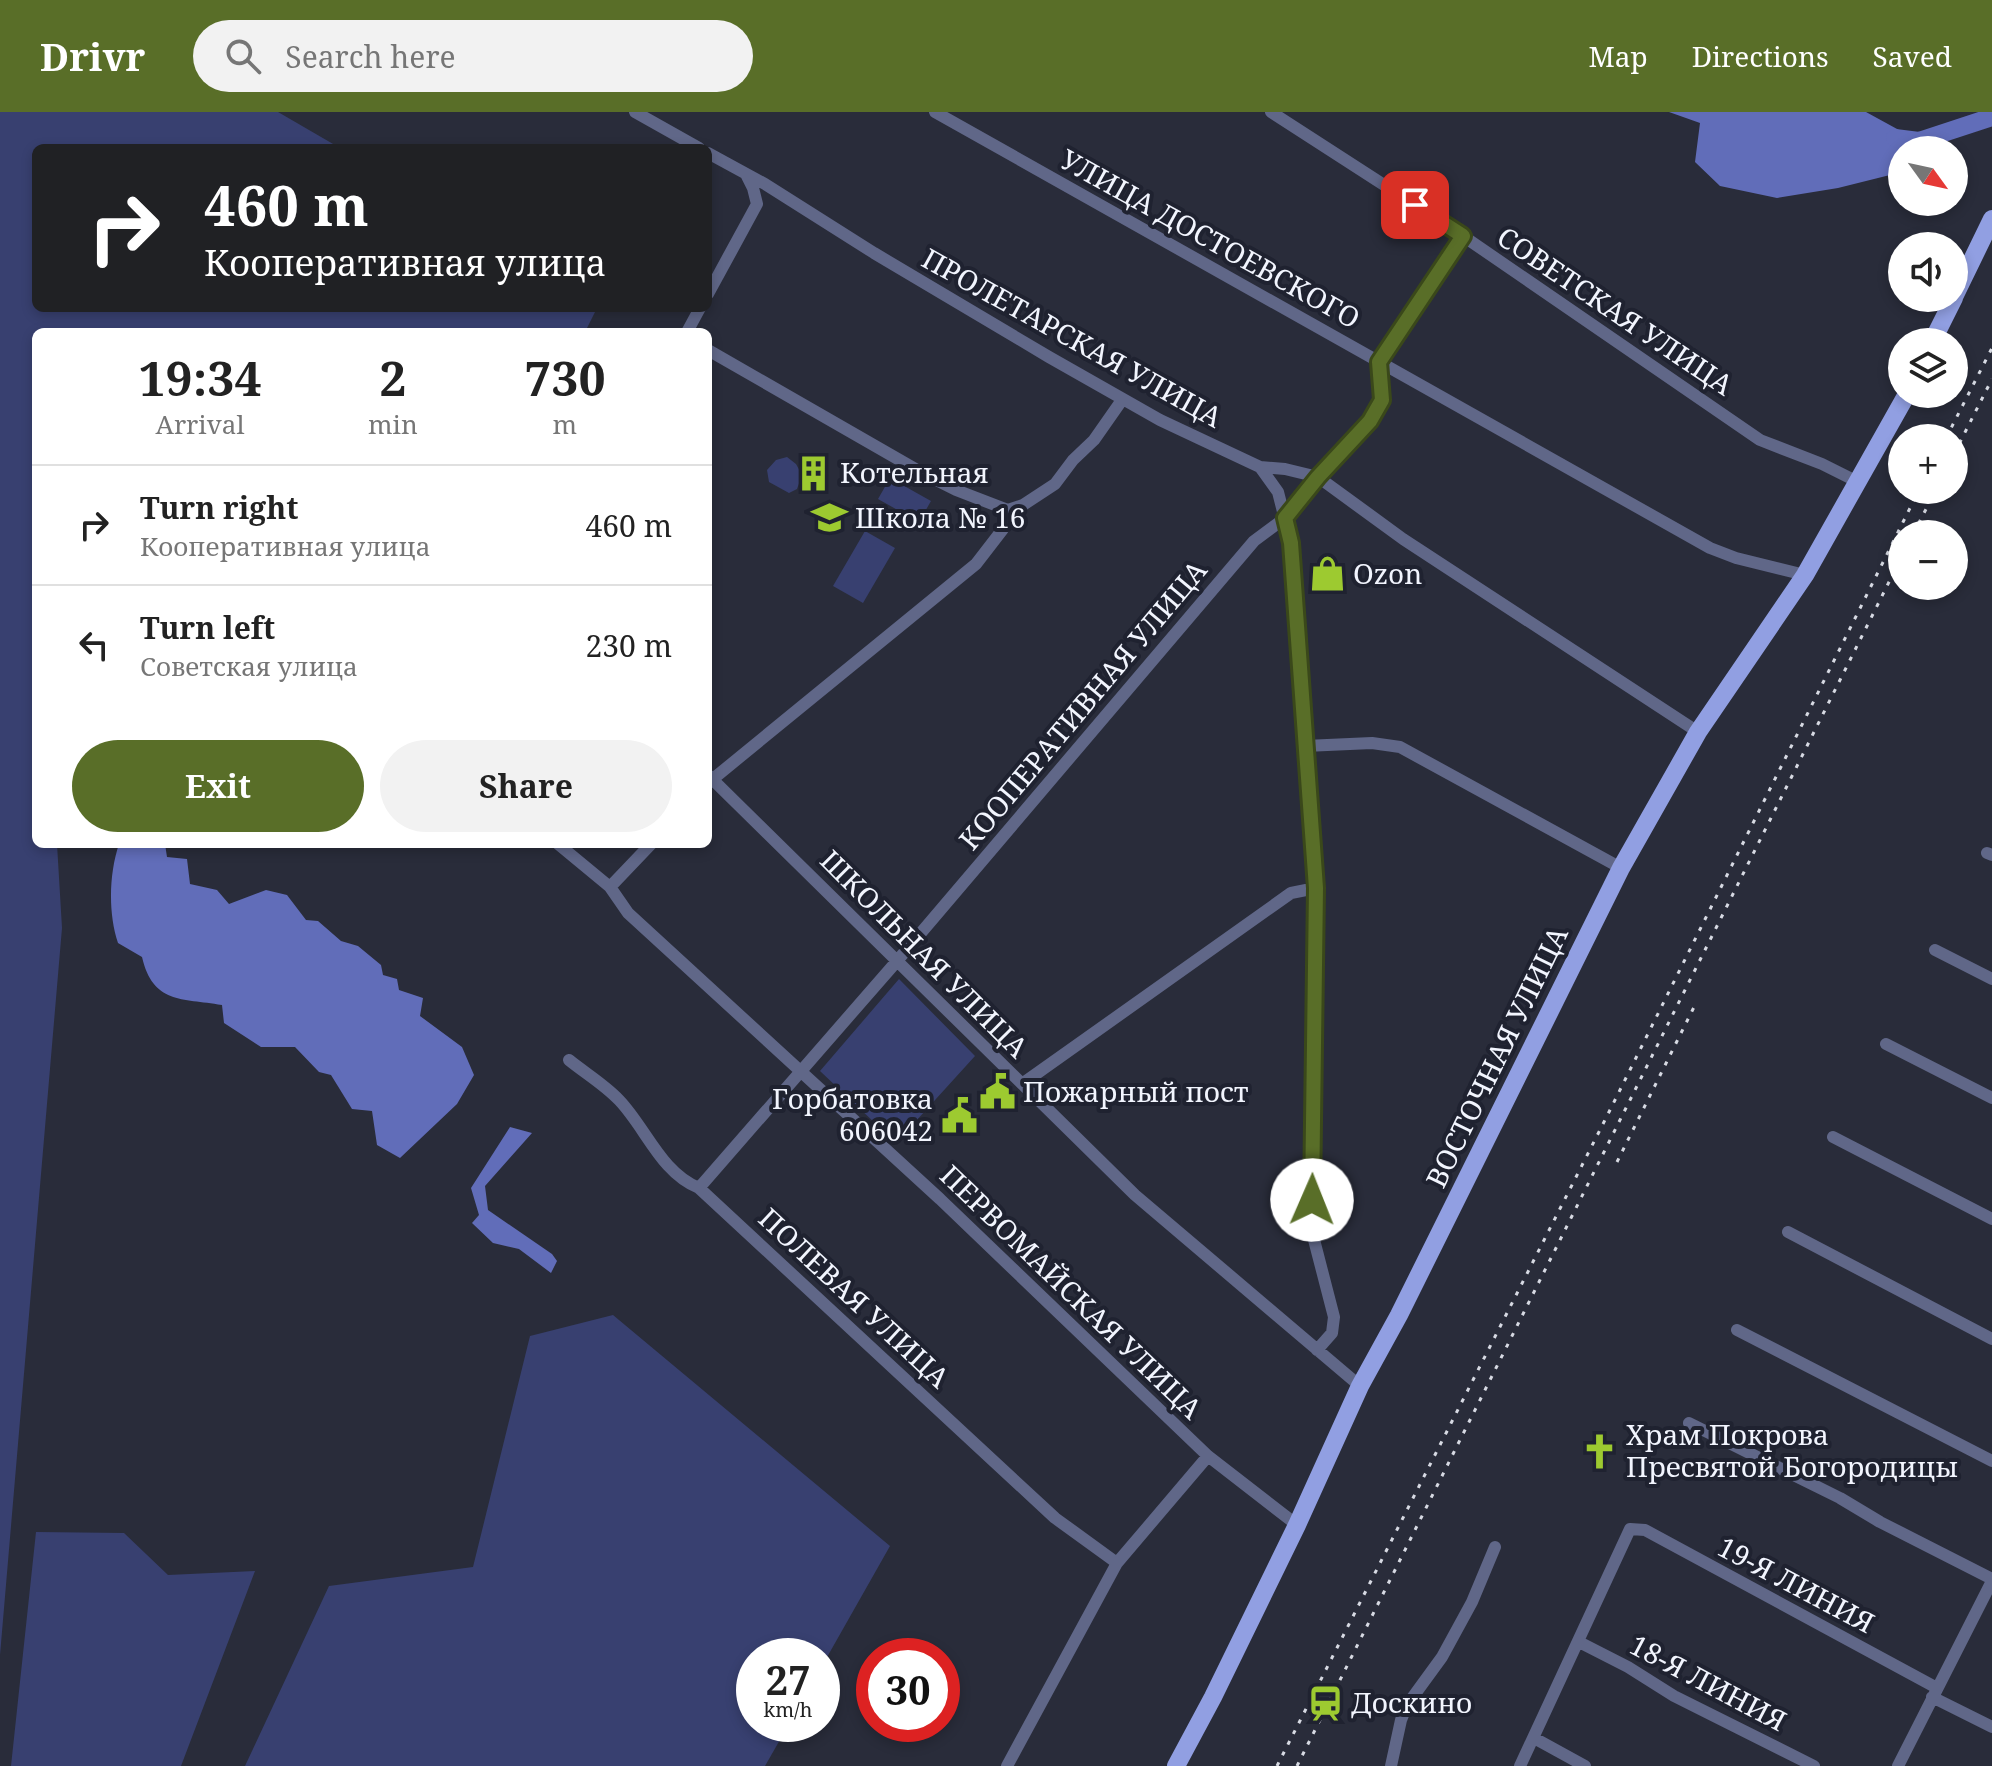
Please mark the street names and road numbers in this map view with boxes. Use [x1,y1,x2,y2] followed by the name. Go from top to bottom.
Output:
[1054,140,1367,336] street label: УЛИЦА ДОСТОЕВСКОГО
[1490,217,1741,403] street label: СОВЕТСКАЯ УЛИЦА
[916,239,1230,436] street label: ПРОЛЕТАРСКАЯ УЛИЦА
[950,551,1215,857] street label: КООПЕРАТИВНАЯ УЛИЦА
[813,841,1037,1066] street label: ШКОЛЬНАЯ УЛИЦА
[1416,919,1576,1194] street label: ВОСТОЧНАЯ УЛИЦА
[933,1156,1211,1427] street label: ПЕРВОМАЙСКАЯ УЛИЦА
[751,1199,958,1396] street label: ПОЛЕВАЯ УЛИЦА
[1712,1527,1881,1641] street label: 19-Я ЛИНИЯ
[1624,1625,1793,1739] street label: 18-Я ЛИНИЯ

